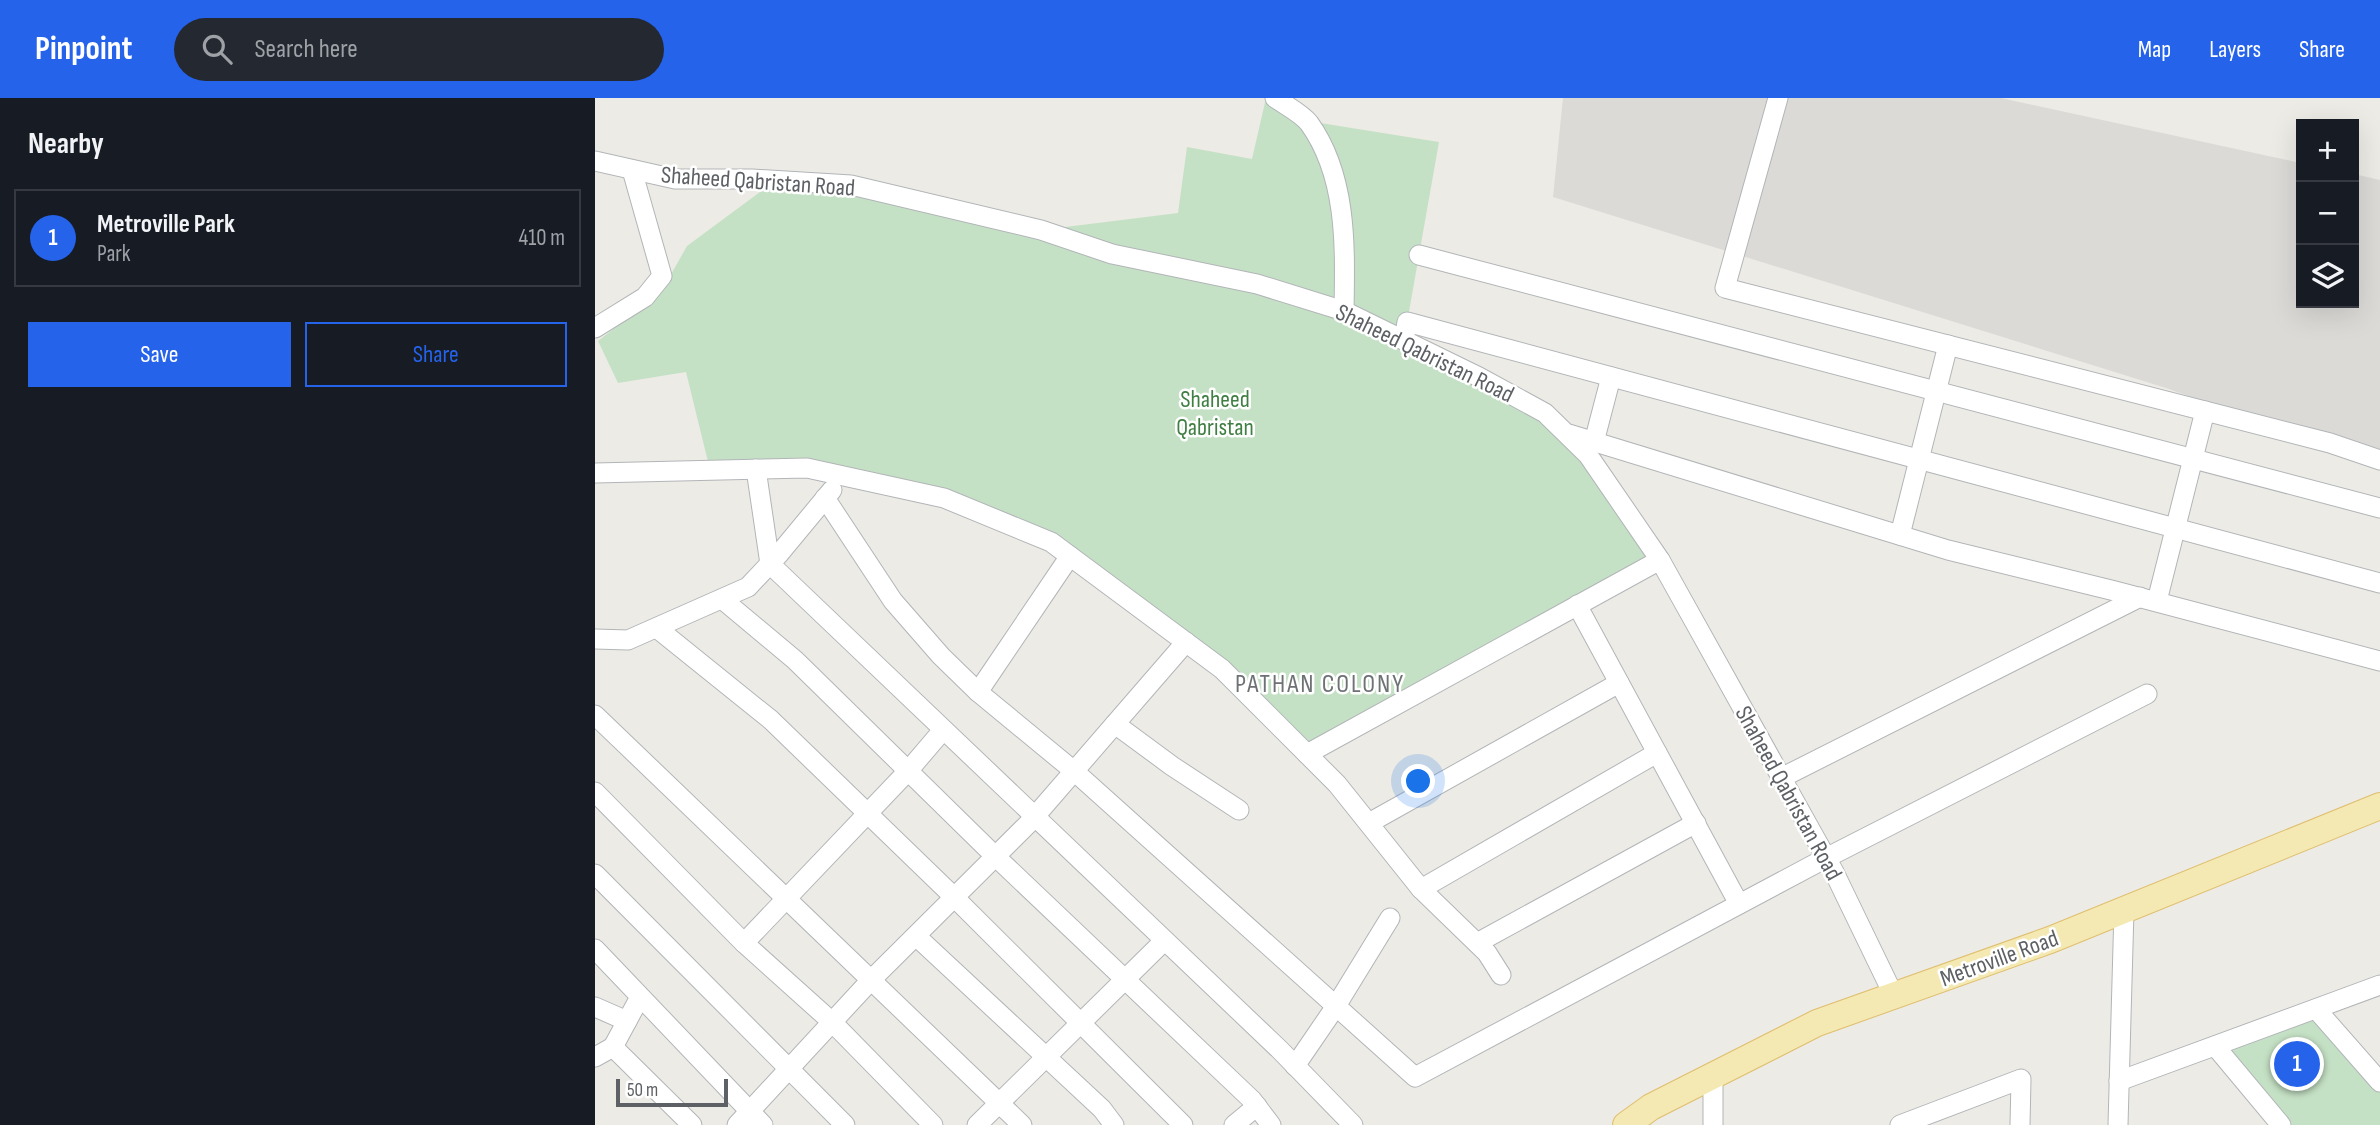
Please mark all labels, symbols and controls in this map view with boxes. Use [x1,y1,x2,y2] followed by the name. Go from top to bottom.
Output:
[174,18,664,81] search box
[35,29,132,69] text: Pinpoint
[198,30,236,68] icon: search
[254,34,358,65] text: Search here
[2138,35,2171,64] text: Map
[2209,35,2261,64] text: Layers
[2299,35,2345,64] text: Share
[2296,119,2359,308] map controls
[2296,119,2359,182] button: +
[28,126,104,162] text: Nearby
[660,160,856,203] street label: Shaheed Qabristan Road
[2296,182,2359,245] button: −
[97,209,235,240] text: Metroville Park
[48,224,58,252] text: 1
[519,224,565,252] text: 410 m
[97,240,131,268] text: Park
[2296,245,2359,308] button: layers
[1331,298,1519,409] street label: Shaheed Qabristan Road
[28,322,291,387] button: Save
[305,322,567,387] button: Share
[1176,385,1254,442] park label: Shaheed Qabristan
[1235,669,1405,700] district label: PATHAN COLONY
[1729,701,1848,885] street label: Shaheed Qabristan Road
[1401,764,1435,798] your location
[1936,924,2062,993] street label: Metroville Road
[2274,1038,2320,1090] pin: 1
[616,1076,728,1108] scale bar
[627,1079,658,1102] text: 50 m

